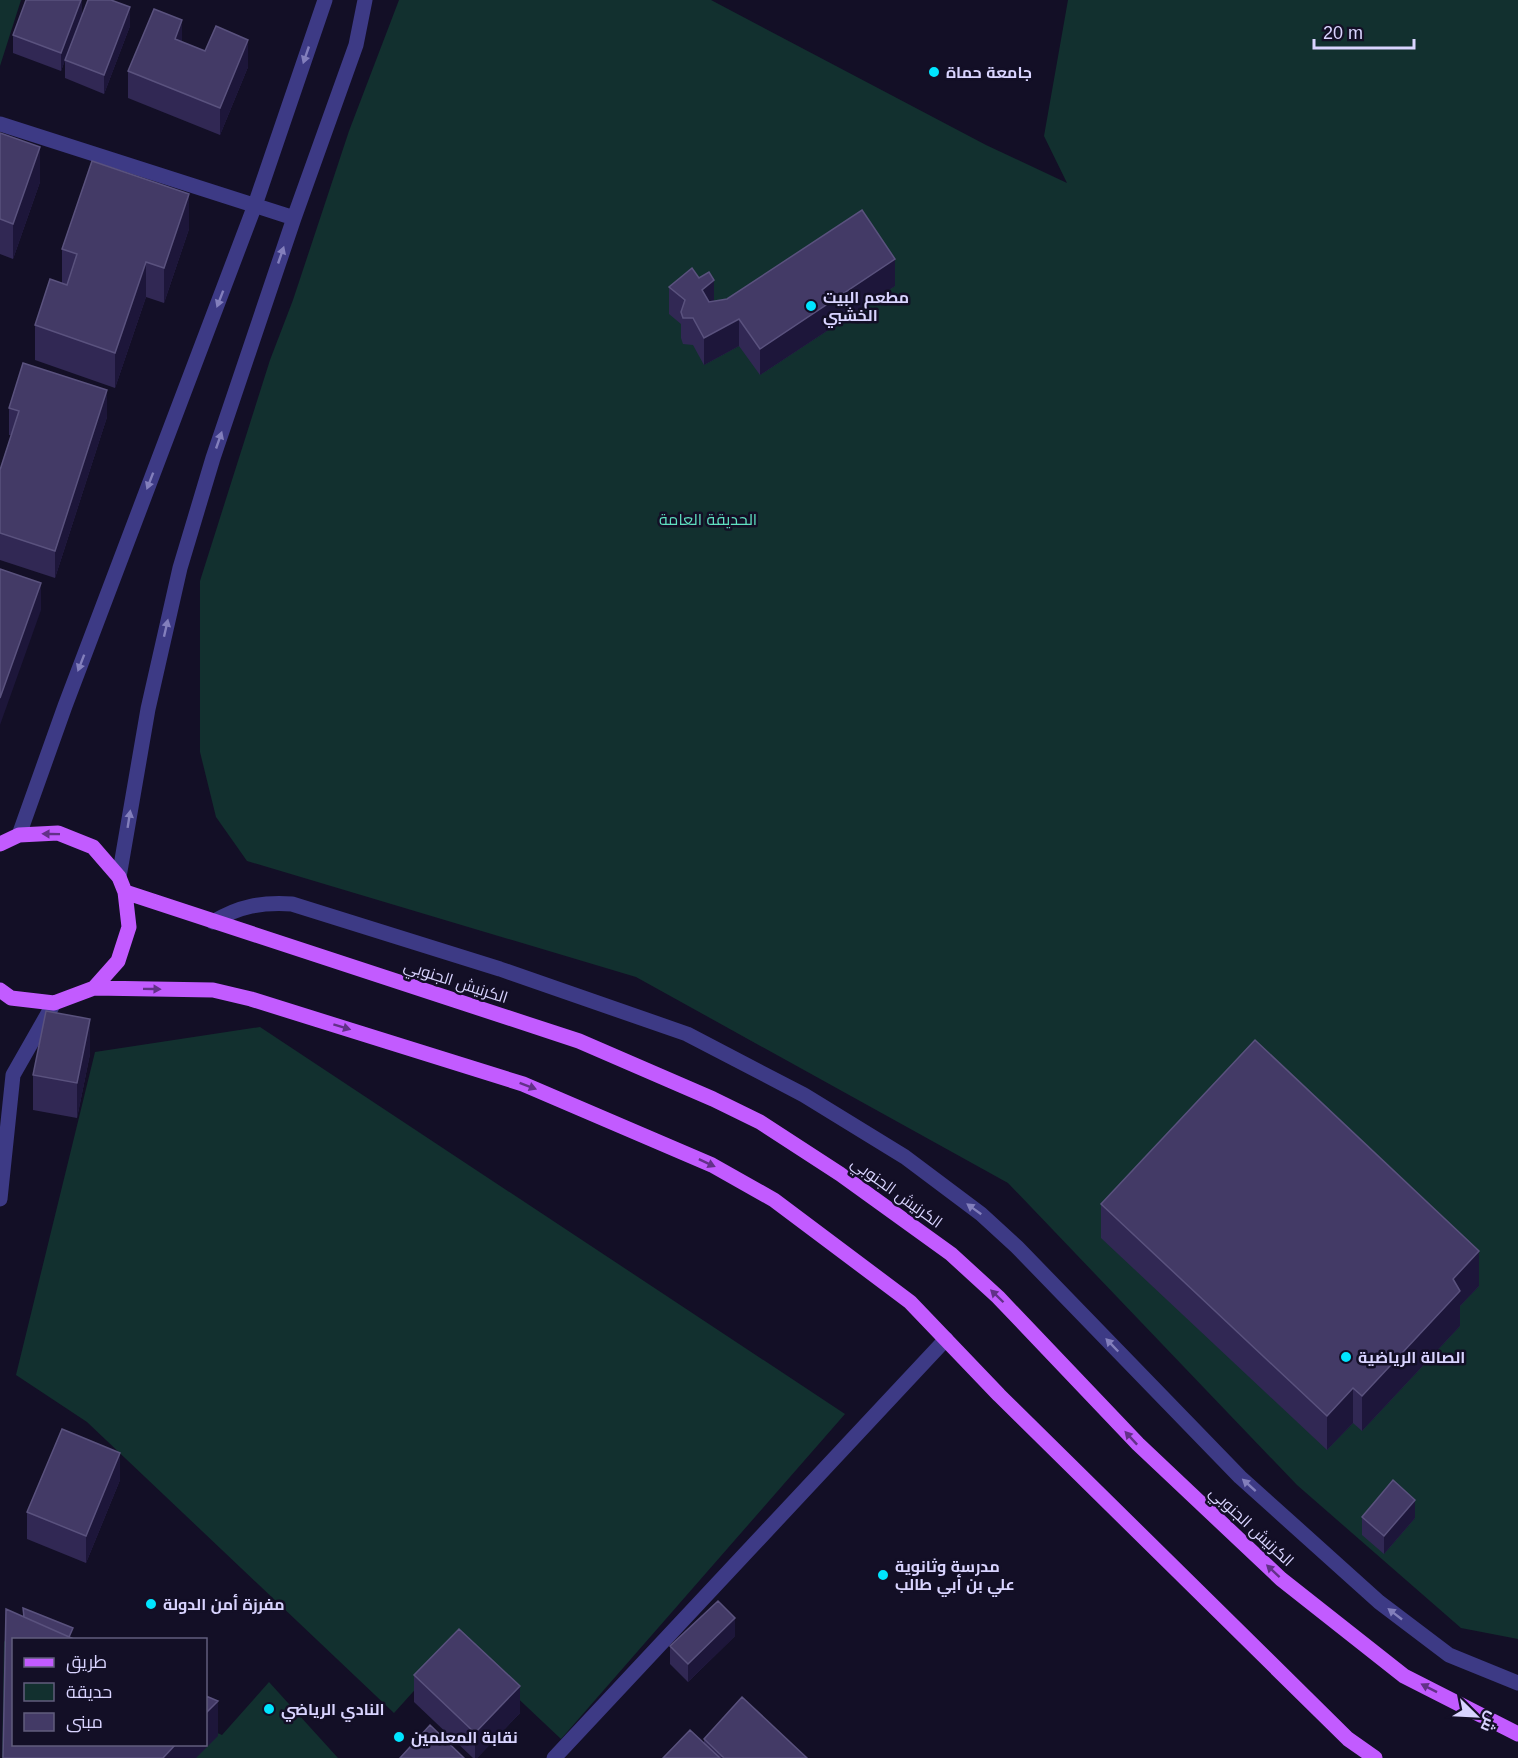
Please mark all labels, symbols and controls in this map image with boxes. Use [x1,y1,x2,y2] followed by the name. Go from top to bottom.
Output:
[1314,12,1414,50] scale bar
[1323,23,1363,43] text: 20 m
[301,46,310,64] one-way arrow
[946,64,1032,81] place label: جامعة حماة
[927,65,941,79] marker: جامعة حماة
[277,246,287,264] one-way arrow
[823,289,909,328] place label: مطعم البيت الخشبي
[214,290,224,308] one-way arrow
[804,299,818,313] marker: مطعم البيت الخشبي
[215,431,225,449] one-way arrow
[145,472,155,490] one-way arrow
[659,511,757,529] park label: الحديقة العامة
[161,618,171,637] one-way arrow
[76,654,85,672] one-way arrow
[124,809,133,828] one-way arrow
[41,829,60,839] one-way arrow
[400,957,510,1011] street label: الكرنيش الجنوبي
[143,984,162,994] one-way arrow
[333,1023,351,1033] one-way arrow
[519,1082,537,1092] one-way arrow
[845,1154,945,1235] street label: الكرنيش الجنوبي
[698,1159,715,1168] one-way arrow
[966,1203,982,1215] one-way arrow
[990,1289,1005,1303] one-way arrow
[1106,1339,1120,1353] one-way arrow
[1358,1349,1465,1367] place label: الصالة الرياضية
[1339,1350,1353,1364] marker: الصالة الرياضية
[1125,1431,1139,1445] one-way arrow
[1242,1479,1257,1492] one-way arrow
[1203,1483,1297,1573] street label: الكرنيش الجنوبي
[895,1558,1015,1597] place label: مدرسة وثانوية علي بن أبي طالب
[1267,1565,1281,1579] one-way arrow
[876,1568,890,1582] marker: مدرسة وثانوية علي بن أبي طالب
[163,1594,285,1614] place label: مفرزة أمن الدولة
[144,1597,158,1611] marker: مفرزة أمن الدولة
[1387,1607,1403,1620] one-way arrow
[12,1638,207,1746] legend
[66,1652,107,1674] text: طريق
[66,1682,112,1702] text: حديقة
[1420,1683,1437,1693] one-way arrow
[1446,1686,1506,1746] north arrow
[281,1701,385,1722] place label: النادي الرياضي
[262,1702,276,1716] marker: النادي الرياضي
[1476,1709,1501,1735] text: ش
[66,1712,103,1733] text: مبنى
[411,1729,518,1747] place label: نقابة المعلمين
[392,1730,406,1744] marker: نقابة المعلمين

